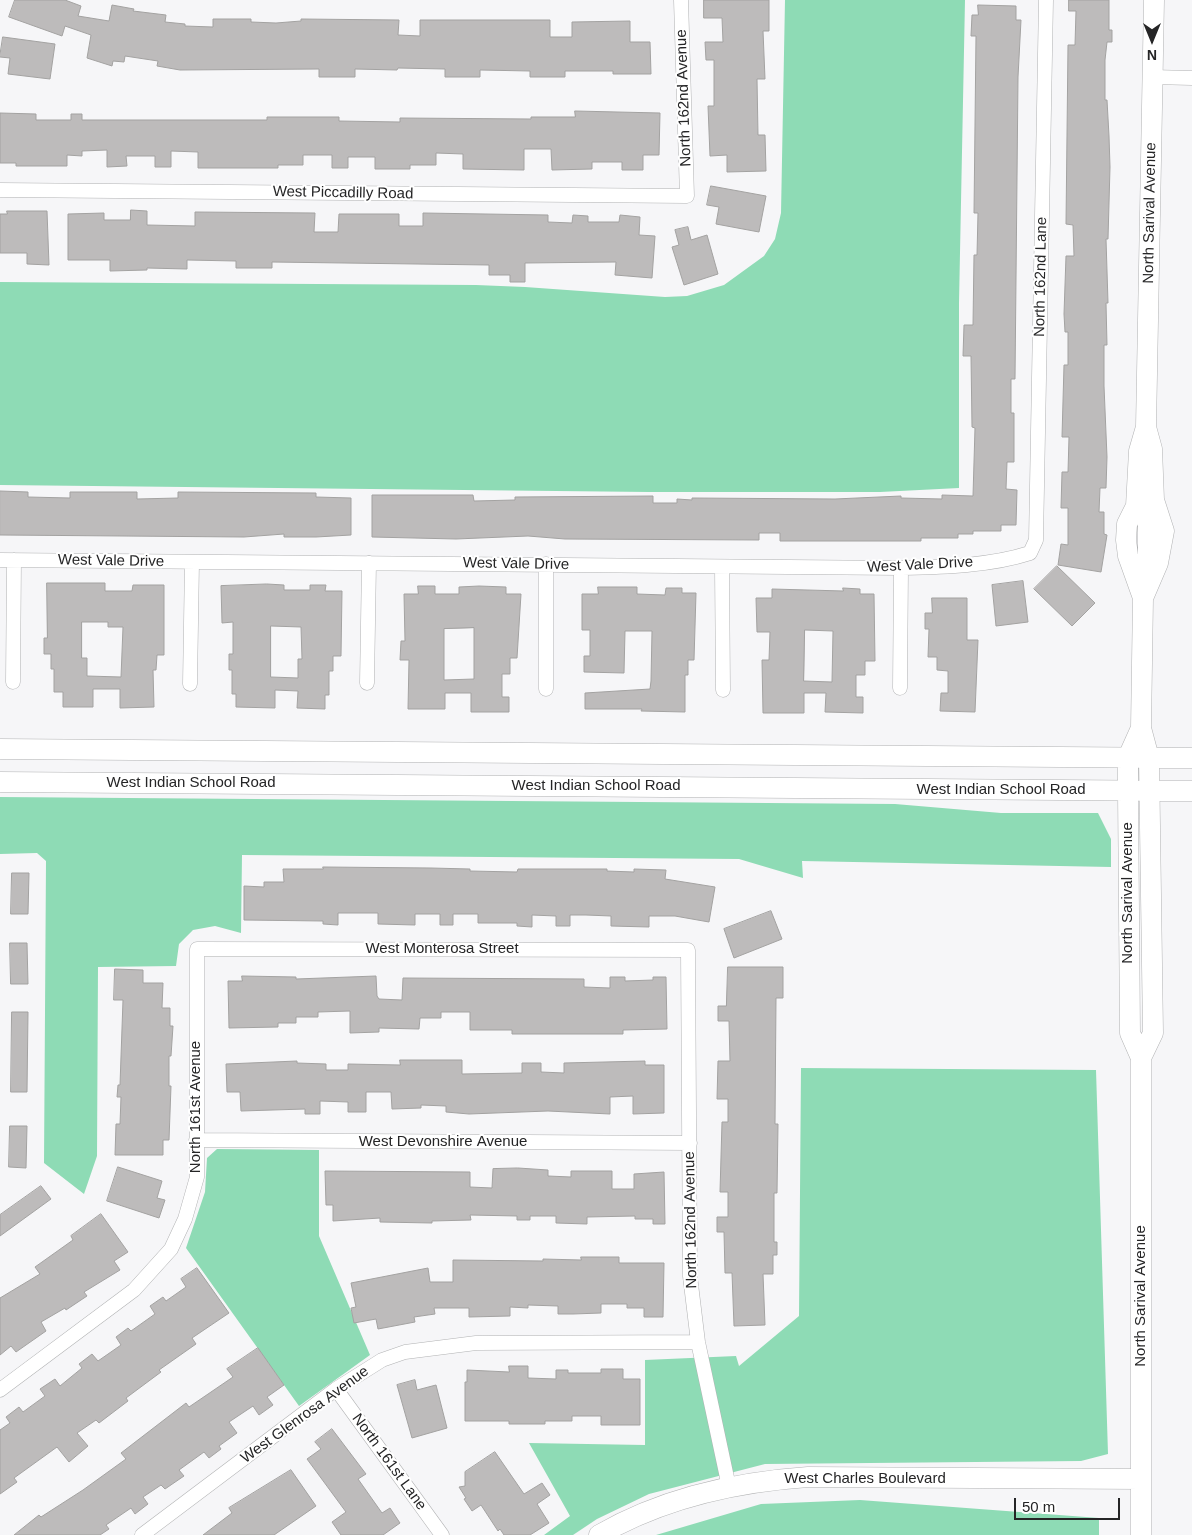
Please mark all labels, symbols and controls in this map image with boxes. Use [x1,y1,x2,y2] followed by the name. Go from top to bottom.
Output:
[1127,15,1177,65] north arrow
[673,29,695,167] street label: North 162nd Avenue
[1147,47,1157,63] text: N
[1140,142,1160,284] street label: North Sarival Avenue
[273,183,413,203] street label: West Piccadilly Road
[1031,217,1051,337] street label: North 162nd Lane
[58,551,164,571] street label: West Vale Drive
[867,553,973,577] street label: West Vale Drive
[463,554,569,574] street label: West Vale Drive
[107,774,275,792] street label: West Indian School Road
[512,777,680,795] street label: West Indian School Road
[917,781,1085,799] street label: West Indian School Road
[1119,822,1137,964] street label: North Sarival Avenue
[365,940,519,958] street label: West Monterosa Street
[187,1041,205,1173] street label: North 161st Avenue
[359,1133,527,1151] street label: West Devonshire Avenue
[681,1151,701,1289] street label: North 162nd Avenue
[1132,1225,1150,1367] street label: North Sarival Avenue
[238,1363,372,1467] street label: West Glenrosa Avenue
[348,1410,430,1514] street label: North 161st Lane
[784,1470,946,1488] street label: West Charles Boulevard
[1017,1488,1123,1520] scale bar
[1022,1498,1055,1515] text: 50 m

